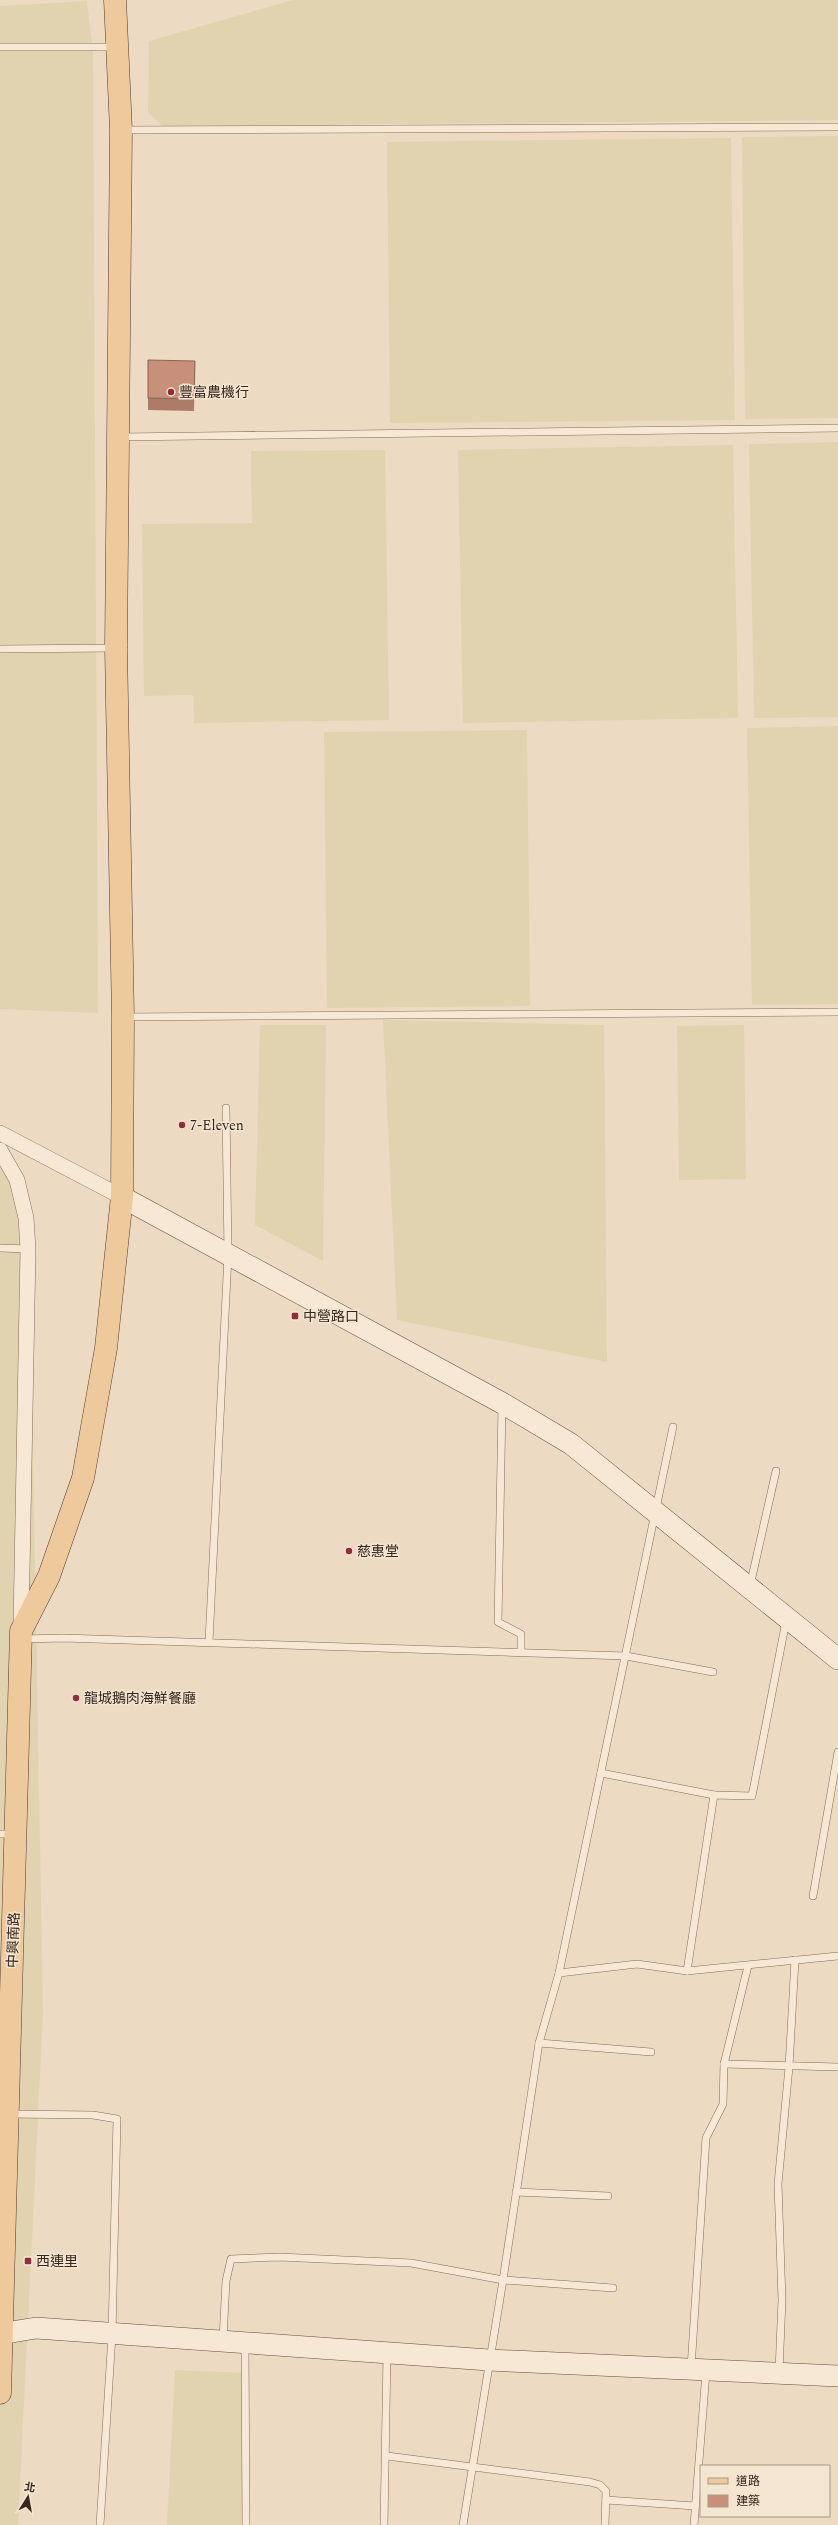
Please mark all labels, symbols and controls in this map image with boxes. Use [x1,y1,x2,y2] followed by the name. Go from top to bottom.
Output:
[179,382,249,403] place label: 豐富農機行
[166,387,176,397] marker: 豐富農機行
[190,1115,244,1136] place label: 7-Eleven
[177,1120,187,1130] marker: 7-Eleven
[303,1306,359,1327] place label: 中營路口
[290,1311,300,1321] marker: 中營路口
[357,1541,399,1562] place label: 慈惠堂
[344,1546,354,1556] marker: 慈惠堂
[84,1688,196,1709] place label: 龍城鵝肉海鮮餐廳
[71,1693,81,1703] marker: 龍城鵝肉海鮮餐廳
[2,1912,25,1968] street label: 中興南路
[36,2251,78,2272] place label: 西連里
[23,2256,33,2266] marker: 西連里
[700,2465,830,2517] legend
[736,2472,760,2491] text: 道路
[8,2477,48,2517] north arrow
[23,2478,37,2497] text: 北
[736,2492,760,2511] text: 建築

